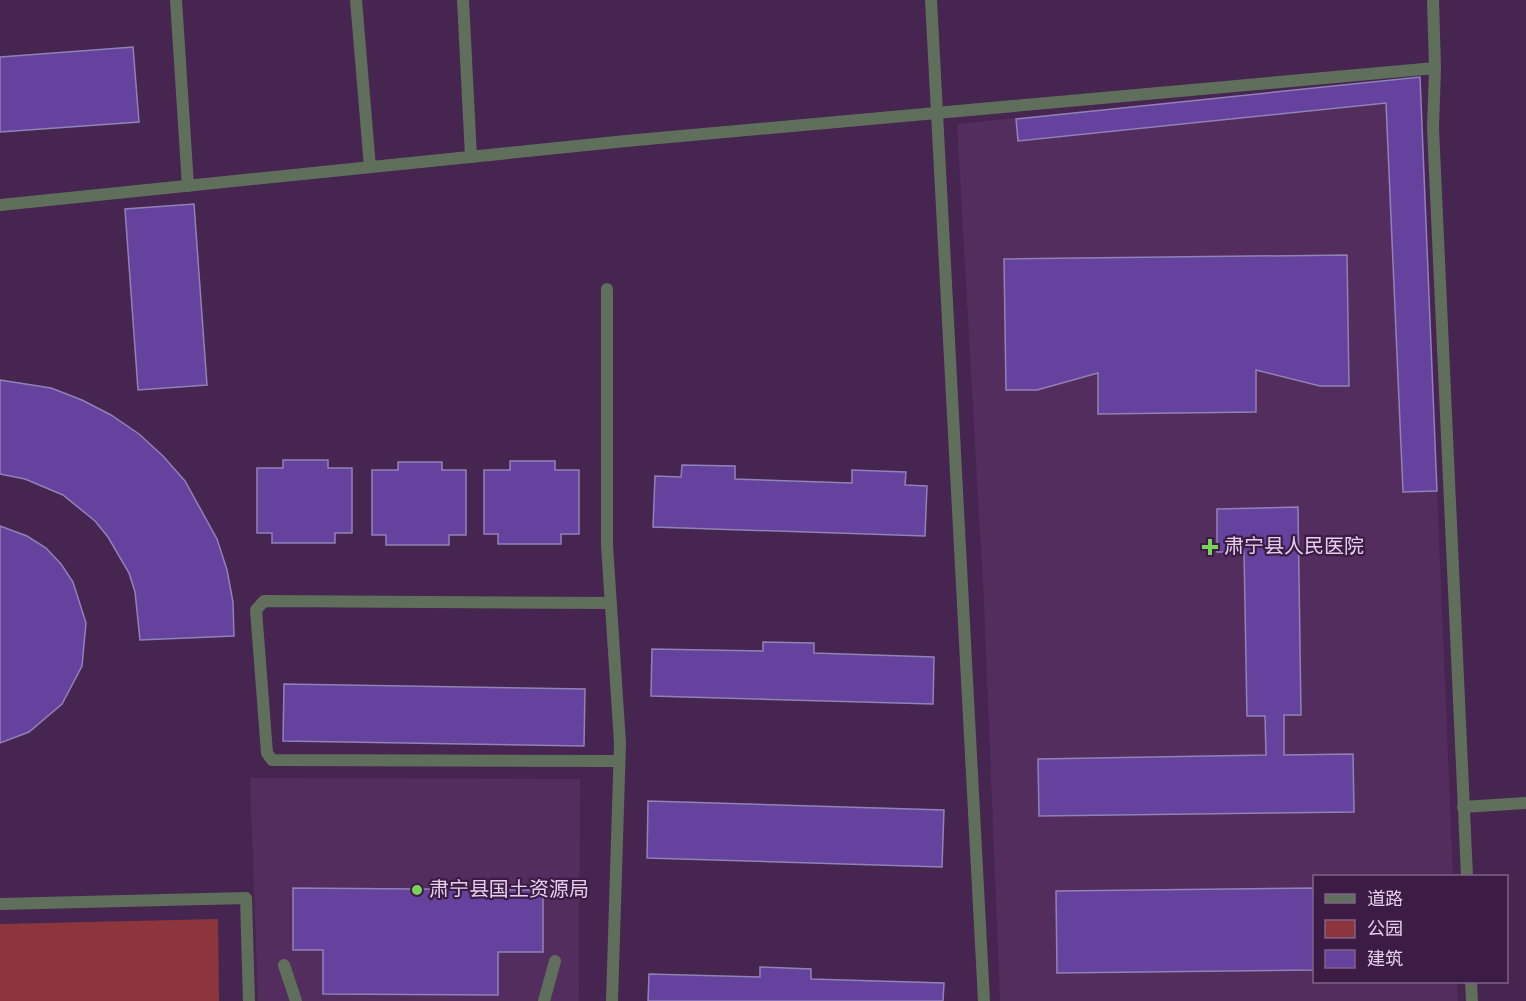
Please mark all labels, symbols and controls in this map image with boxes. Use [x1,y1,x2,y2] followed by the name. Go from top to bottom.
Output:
[1224,533,1364,561] place label: 肃宁县人民医院
[1201,538,1219,556] marker: 肃宁县人民医院
[1313,875,1508,983] legend
[429,876,589,904] place label: 肃宁县国土资源局
[410,883,424,897] marker: 肃宁县国土资源局
[1367,887,1403,912] text: 道路
[1367,917,1403,942] text: 公园
[1367,947,1403,972] text: 建筑

